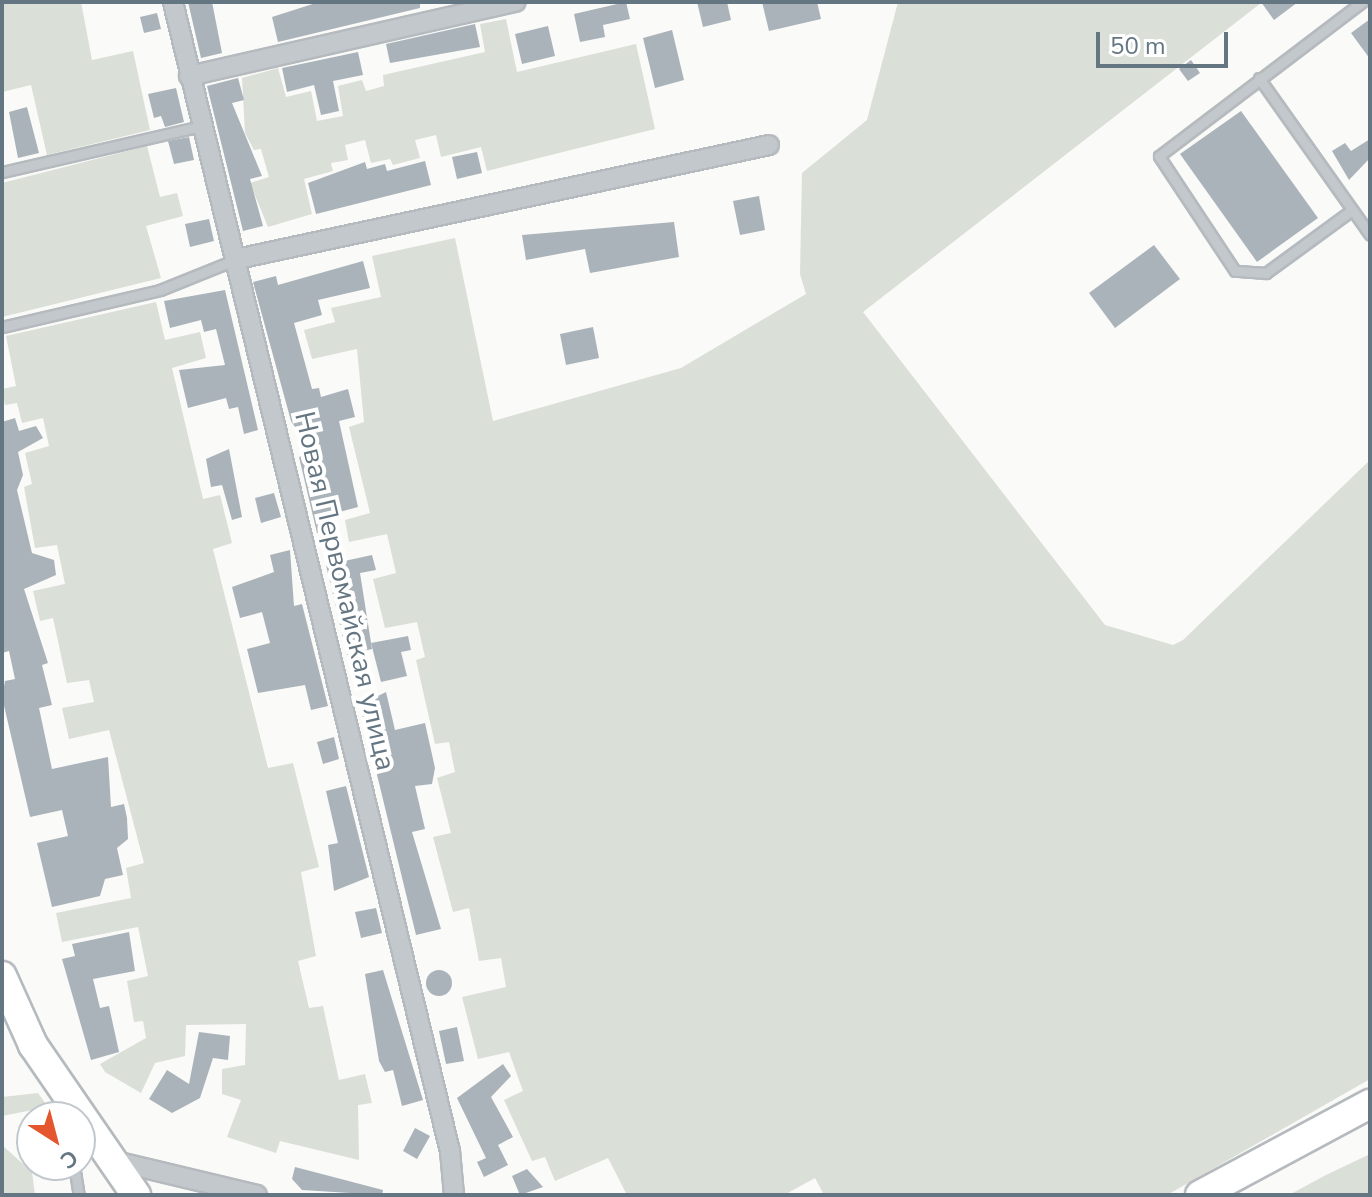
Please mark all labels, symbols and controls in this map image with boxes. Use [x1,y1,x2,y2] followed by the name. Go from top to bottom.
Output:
[1100,16,1232,66] scale bar
[1110,30,1166,62] text: 50 m
[287,408,403,774] street label: Новая Первомайская улица
[16,1101,96,1181] north arrow
[54,1142,84,1175] text: С

